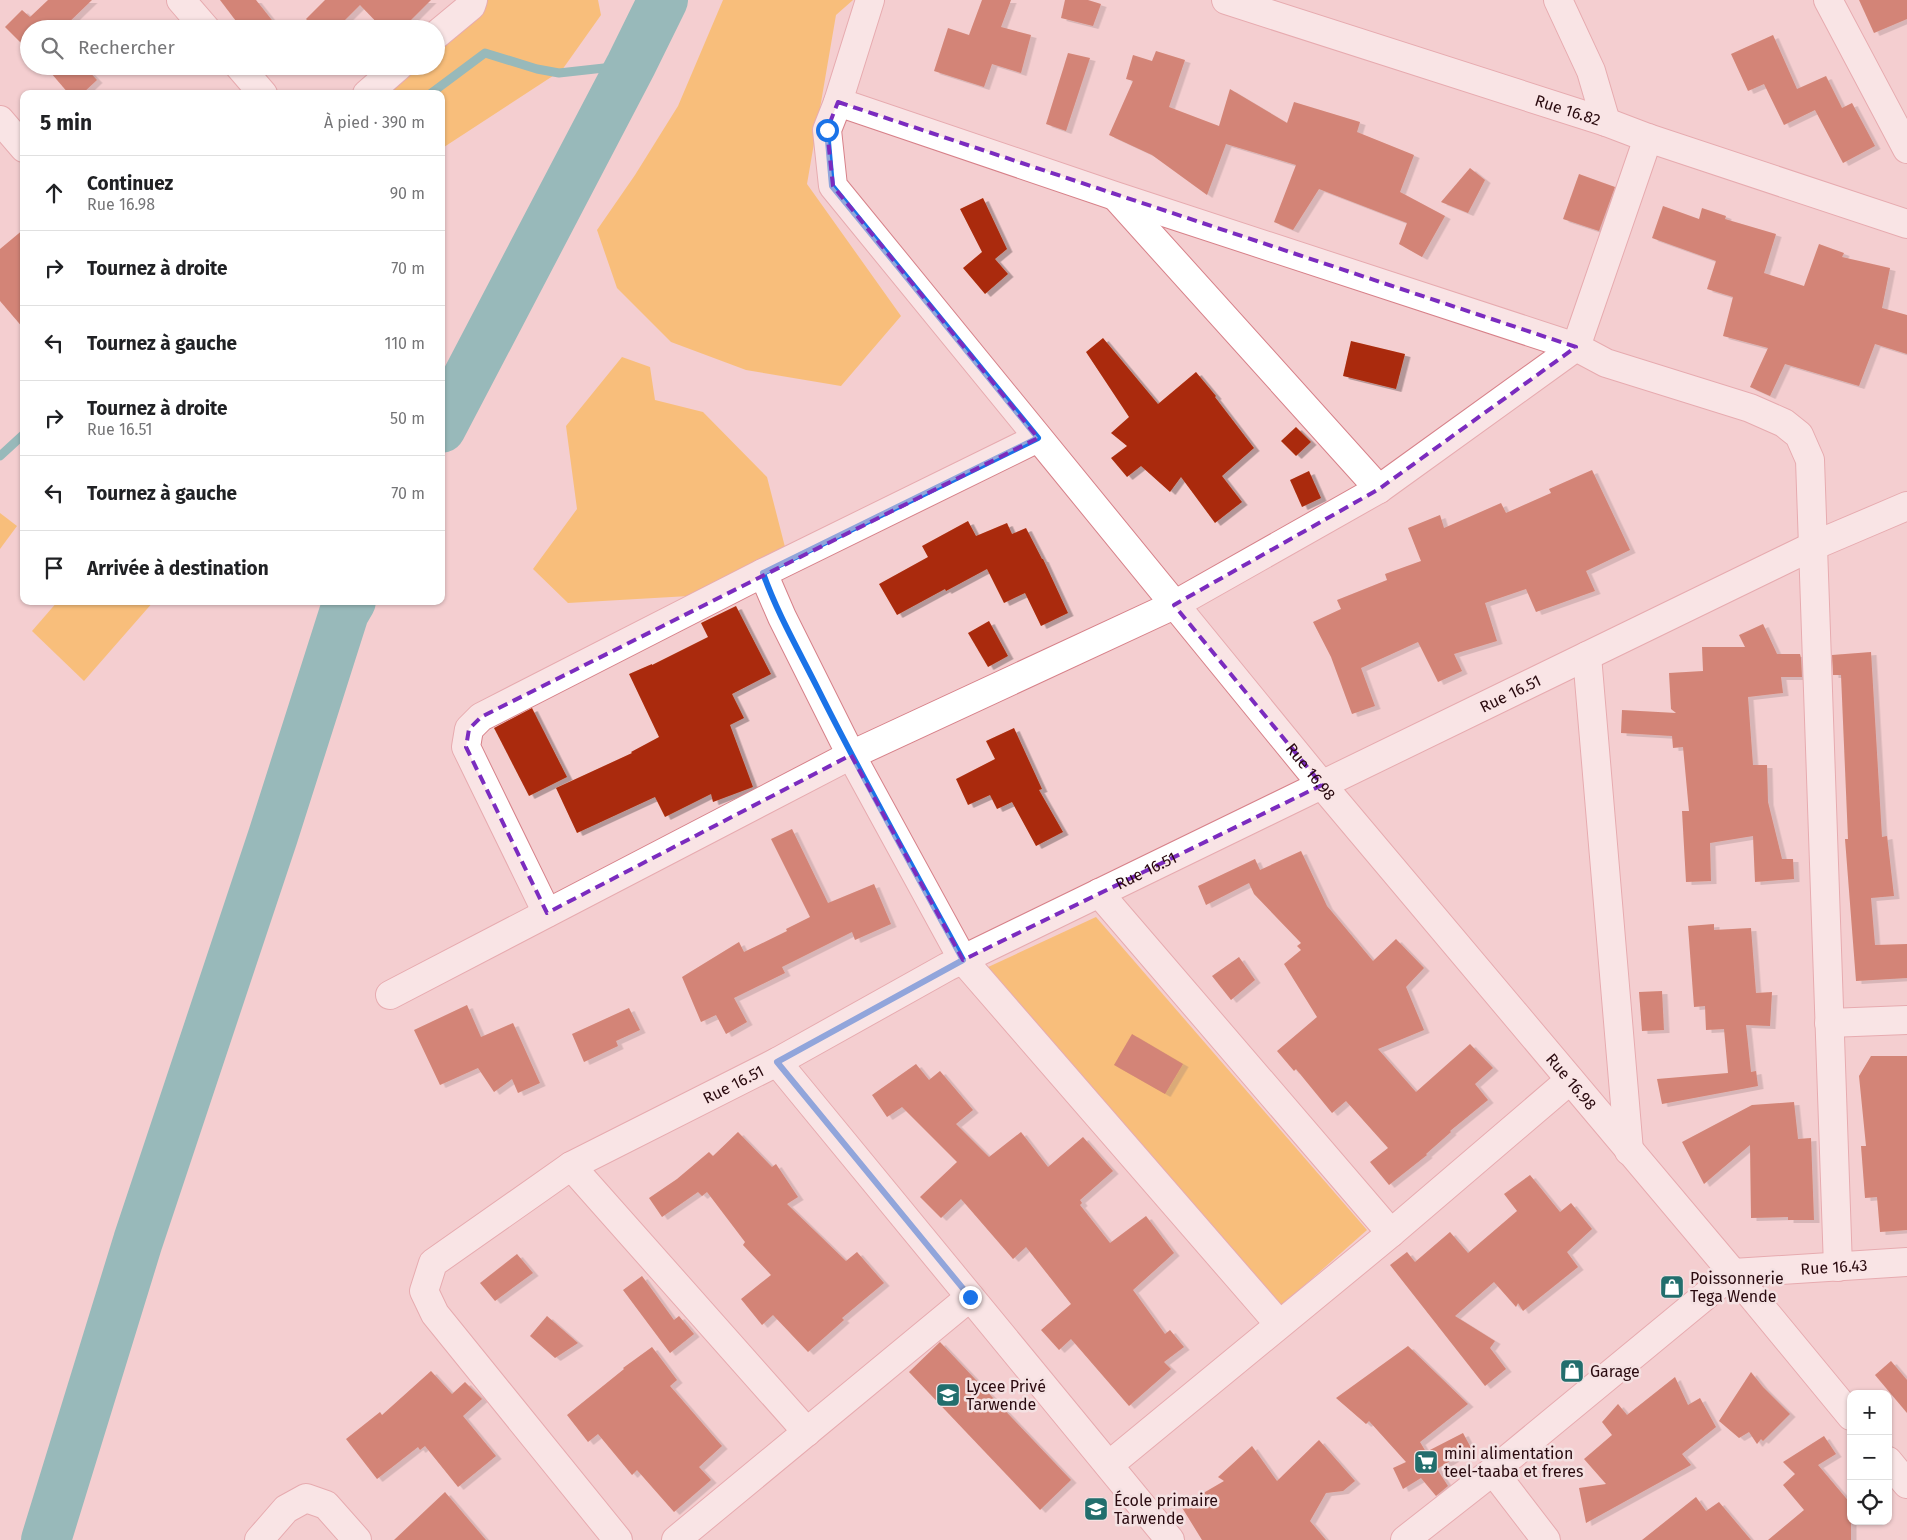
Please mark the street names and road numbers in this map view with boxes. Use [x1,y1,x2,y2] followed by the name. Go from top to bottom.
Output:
[1533,90,1603,129] street label: Rue 16.82
[1476,670,1544,716] street label: Rue 16.51
[1282,739,1340,804] street label: Rue 16.98
[1112,847,1180,893] street label: Rue 16.51
[1542,1049,1601,1114] street label: Rue 16.98
[700,1061,767,1107] street label: Rue 16.51
[1800,1255,1868,1278] street label: Rue 16.43

